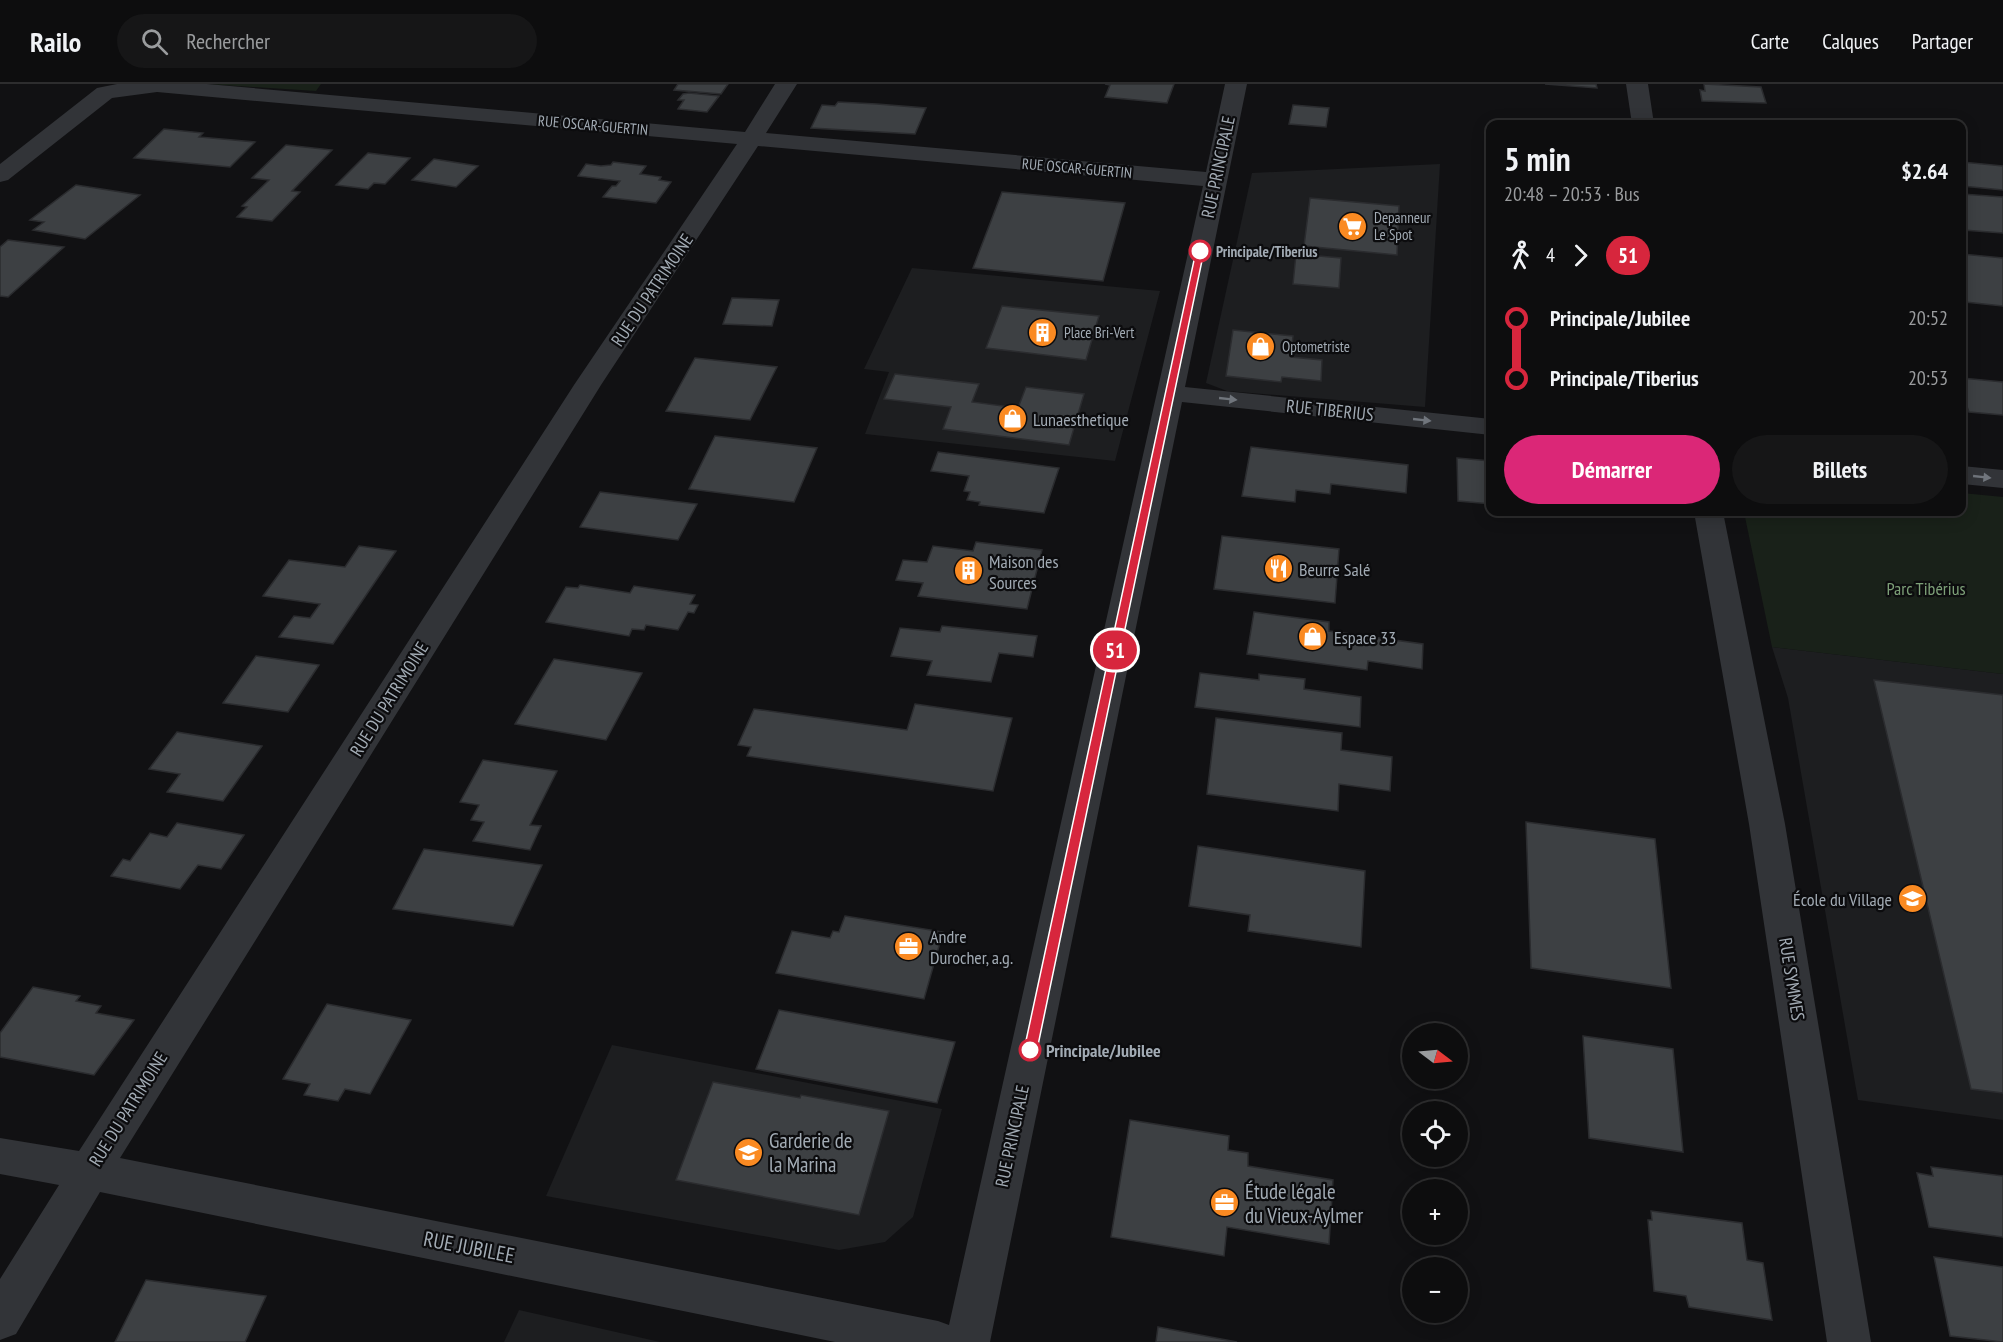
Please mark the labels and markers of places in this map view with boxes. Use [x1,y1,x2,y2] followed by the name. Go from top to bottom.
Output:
[1374,208,1431,244] place label: Depanneur Le Spot
[1337,210,1369,242] supermarket icon: Depanneur Le Spot
[1189,240,1211,262] marker: Principale/Tiberius
[1216,242,1317,261] place label: Principale/Tiberius
[1027,316,1059,348] building icon: Place Bri-Vert
[1064,323,1134,342] place label: Place Bri-Vert
[1245,330,1277,362] shop icon: Optometriste
[1282,337,1350,356] place label: Optometriste
[996,403,1028,435] shop icon: Lunaesthetique
[1033,408,1129,431] place label: Lunaesthetique
[989,550,1058,594] place label: Maison des Sources
[1262,553,1294,585] restaurant icon: Beurre Salé
[952,555,984,587] building icon: Maison des Sources
[1299,558,1370,581] place label: Beurre Salé
[1297,621,1329,653] shop icon: Espace 33
[1334,626,1396,649] place label: Espace 33
[1897,883,1929,915] school or university icon: École du Village
[1793,888,1892,911] place label: École du Village
[930,925,1013,969] place label: Andre Durocher, a.g.
[893,930,925,962] office icon: Andre Durocher, a.g.
[1019,1039,1041,1061] marker: Principale/Jubilee
[1046,1039,1161,1062] place label: Principale/Jubilee
[769,1127,852,1178] place label: Garderie de la Marina
[732,1136,764,1168] school or university icon: Garderie de la Marina
[1245,1178,1364,1229] place label: Étude légale du Vieux-Aylmer
[1208,1187,1240,1219] office icon: Étude légale du Vieux-Aylmer

